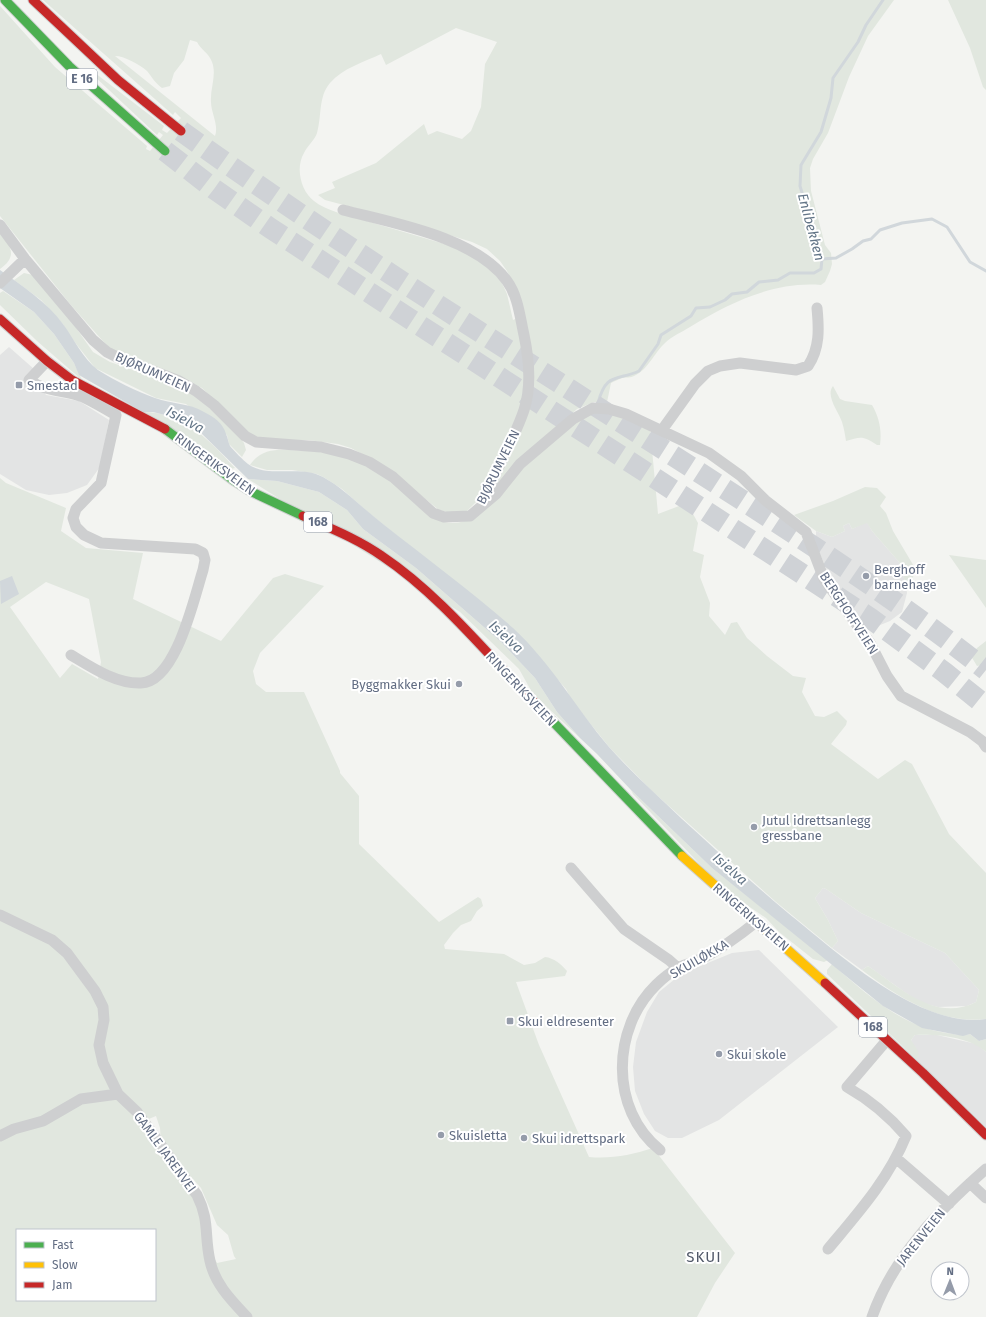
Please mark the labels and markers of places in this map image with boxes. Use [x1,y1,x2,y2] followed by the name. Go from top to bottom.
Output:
[27,378,78,393] place label: Smestad
[14,380,24,390] marker: Smestad
[874,562,937,592] place label: Berghoff barnehage
[861,571,871,581] marker: Berghoff barnehage
[351,677,451,692] place label: Byggmakker Skui
[454,679,464,689] marker: Byggmakker Skui
[762,813,871,843] place label: Jutul idrettsanlegg gressbane
[749,822,759,832] marker: Jutul idrettsanlegg gressbane
[518,1014,614,1029] place label: Skui eldresenter
[505,1016,515,1026] marker: Skui eldresenter
[727,1047,786,1062] place label: Skui skole
[714,1049,724,1059] marker: Skui skole
[449,1128,507,1143] place label: Skuisletta
[436,1130,446,1140] marker: Skuisletta
[532,1131,626,1146] place label: Skui idrettspark
[519,1133,529,1143] marker: Skui idrettspark

